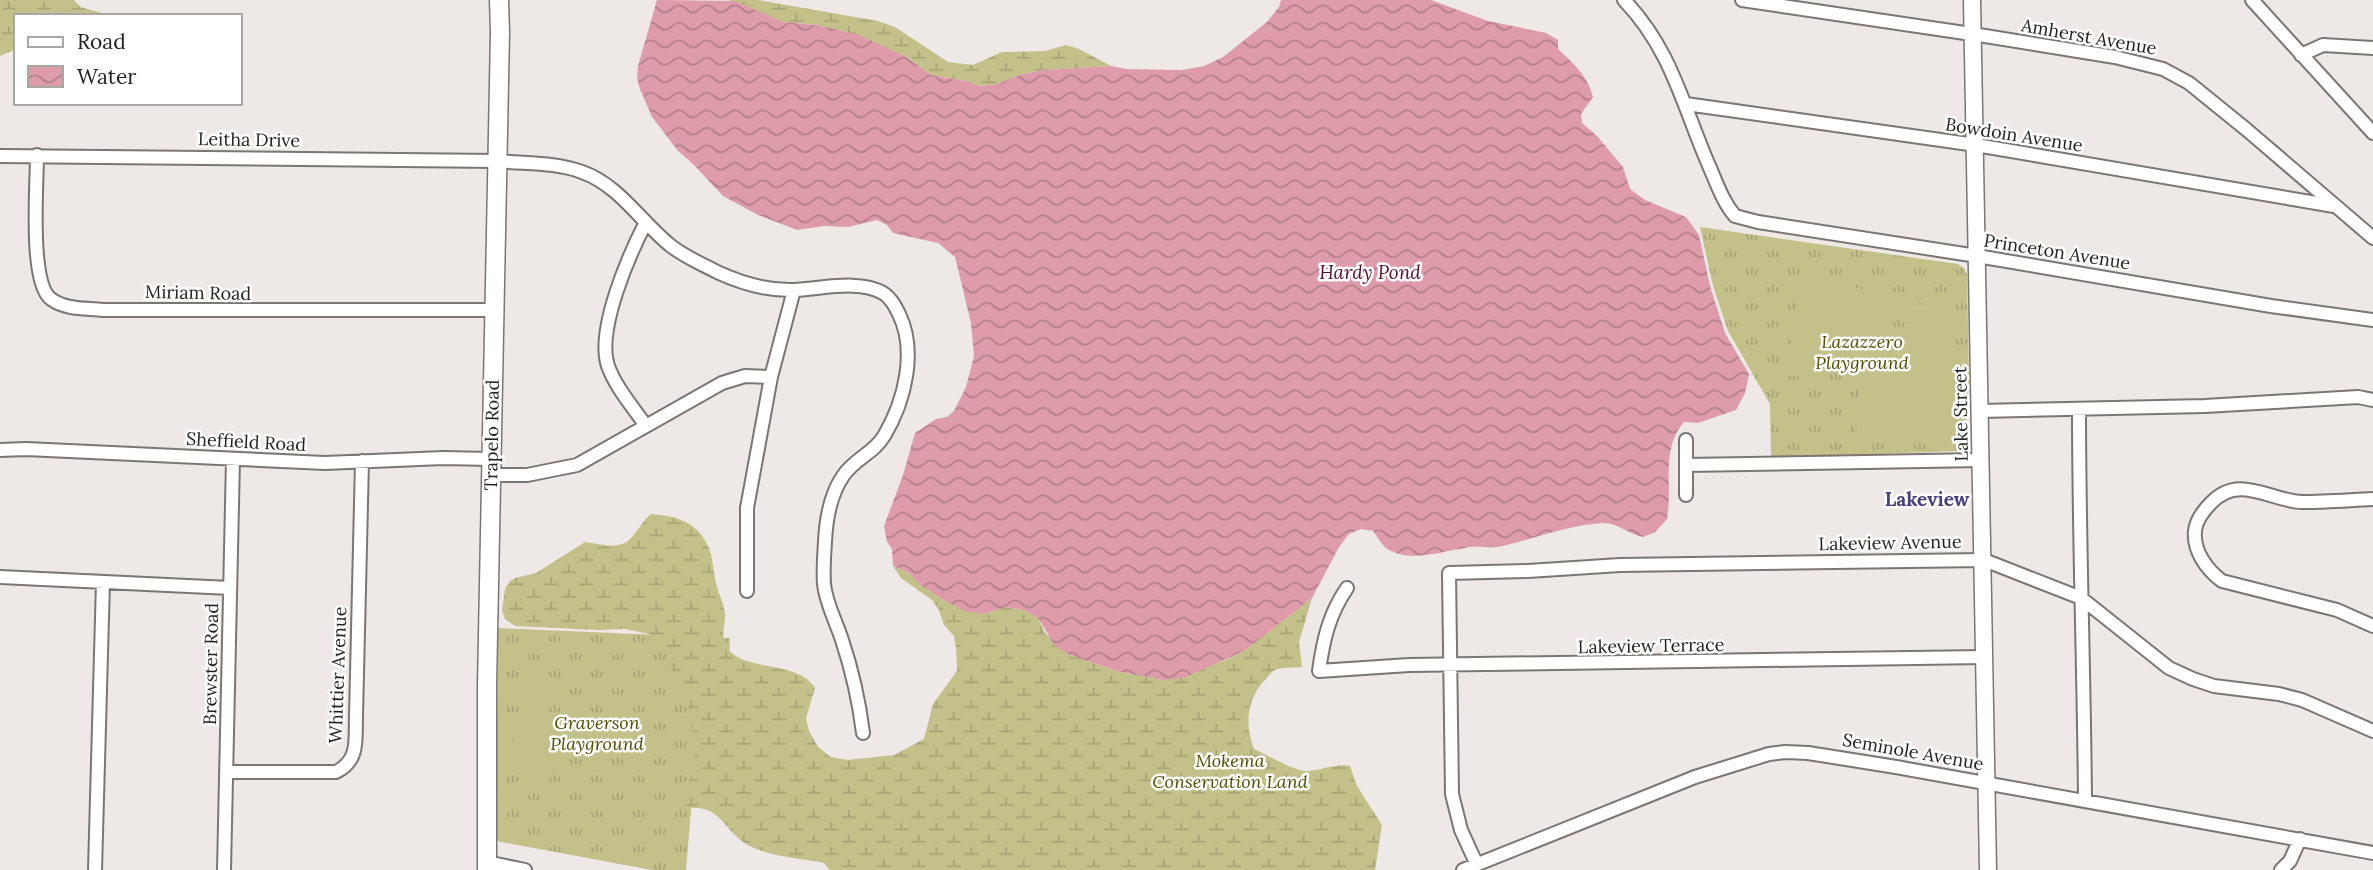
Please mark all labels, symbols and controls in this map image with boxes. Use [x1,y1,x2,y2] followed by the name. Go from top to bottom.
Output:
[2019,13,2159,60] street label: Amherst Avenue
[14,14,242,105] legend
[77,28,126,55] text: Road
[77,63,136,90] text: Water
[1944,112,2085,157] street label: Bowdoin Avenue
[198,127,301,152] street label: Leitha Drive
[1982,229,2132,274] street label: Princeton Avenue
[1319,260,1421,284] water label: Hardy Pond
[145,280,252,305] street label: Miriam Road
[1815,330,1909,374] park label: Lazazzero Playground
[1948,366,1973,462] street label: Lake Street
[479,379,504,491] street label: Trapelo Road
[185,427,307,456] street label: Sheffield Road
[1885,487,1970,511] district label: Lakeview
[1818,530,1962,555] street label: Lakeview Avenue
[198,602,223,725] street label: Brewster Road
[324,606,351,744] street label: Whittier Avenue
[1577,633,1725,658] street label: Lakeview Terrace
[550,711,644,755] park label: Graverson Playground
[1841,728,1986,775] street label: Seminole Avenue
[1152,749,1308,793] park label: Mokema Conservation Land

